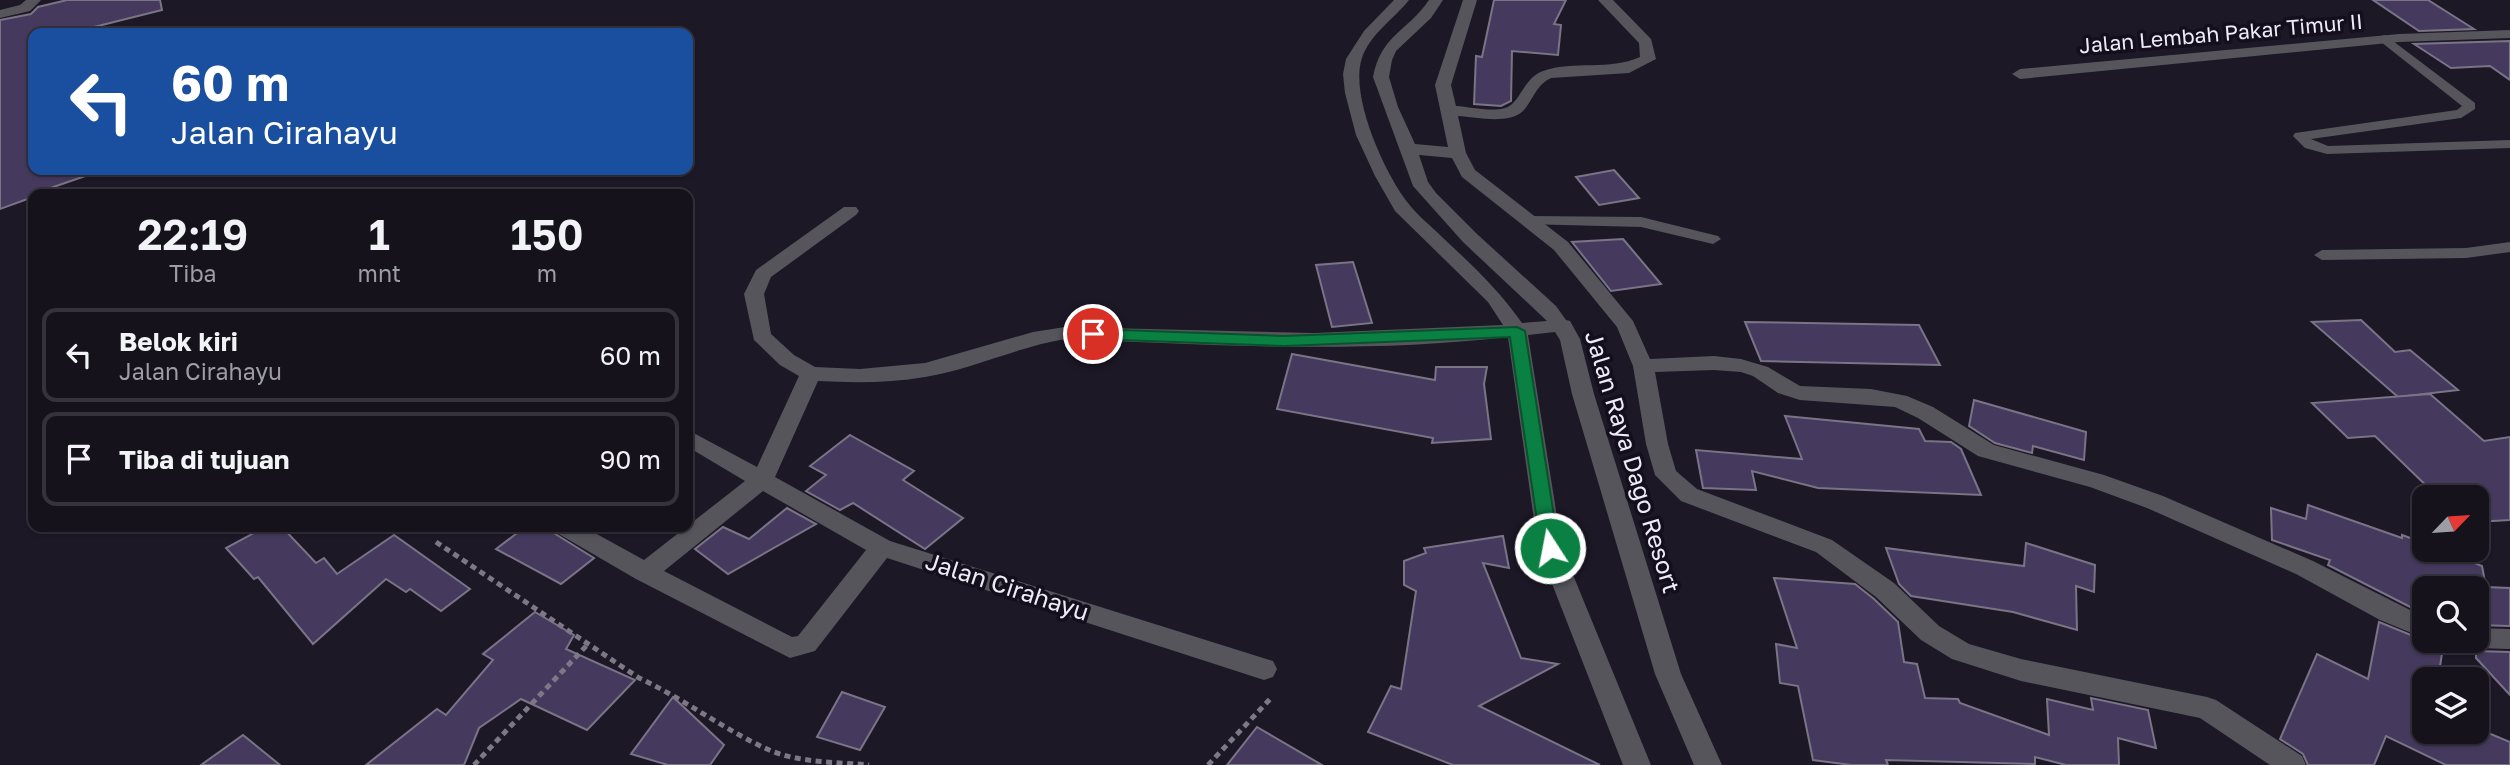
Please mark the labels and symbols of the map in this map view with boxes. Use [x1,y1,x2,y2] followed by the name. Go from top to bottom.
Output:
[2078,8,2364,58] street label: Jalan Lembah Pakar Timur II
[1063,304,1123,364] pin
[1580,327,1687,596] street label: Jalan Raya Dago Resort
[2412,485,2488,562] north arrow
[1513,511,1587,585] position arrow
[922,545,1093,626] street label: Jalan Cirahayu

